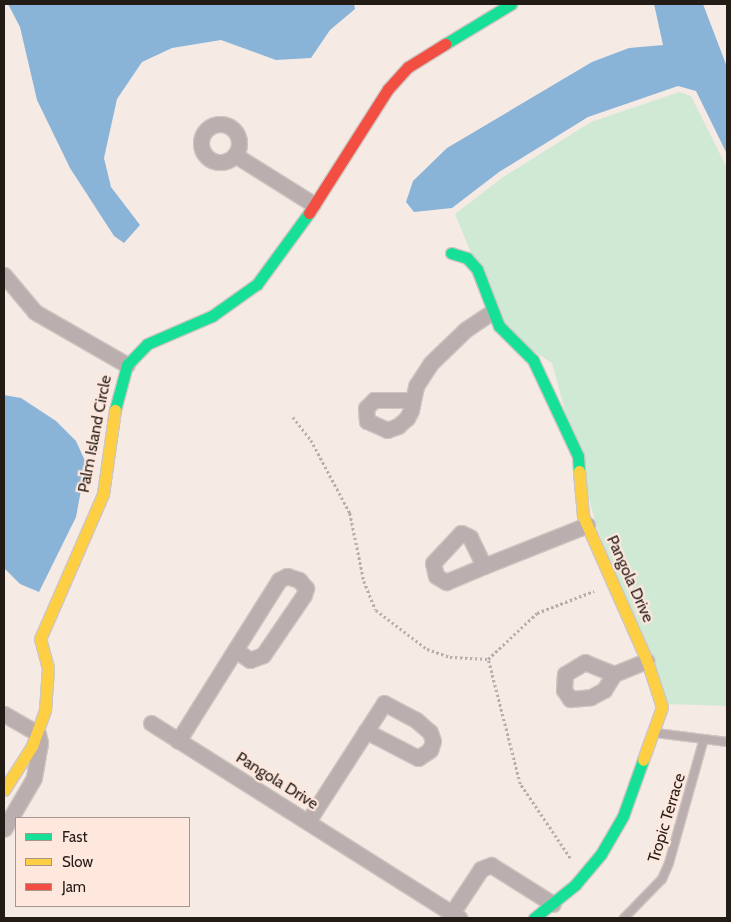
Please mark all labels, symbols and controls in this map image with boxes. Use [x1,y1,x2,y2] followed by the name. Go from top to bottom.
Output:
[74,374,116,494] street label: Palm Island Circle
[602,532,658,626] street label: Pangola Drive
[232,748,322,814] street label: Pangola Drive
[644,771,690,865] street label: Tropic Terrace
[15,817,190,907] legend
[62,828,87,846] text: Fast
[62,853,93,871] text: Slow
[62,878,86,896] text: Jam

